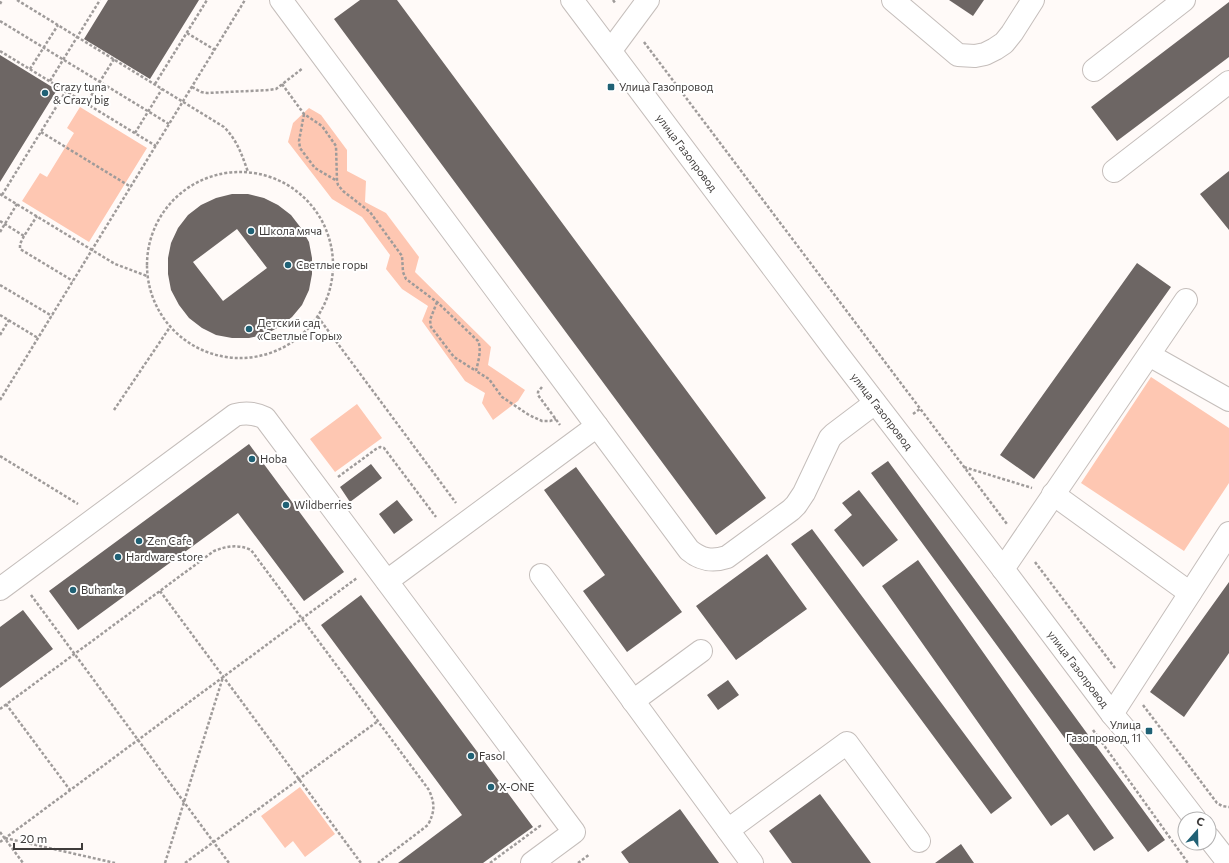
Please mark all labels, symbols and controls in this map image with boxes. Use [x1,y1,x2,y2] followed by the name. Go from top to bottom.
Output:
[53,80,109,106] place label: Crazy tuna & Crazy big
[619,80,714,93] place label: Улица Газопровод
[606,82,616,92] marker: Улица Газопровод
[40,88,50,98] marker: Crazy tuna & Crazy big
[654,111,721,194] street label: улица Газопровод
[259,224,322,237] place label: Школа мяча
[246,226,256,236] marker: Школа мяча
[296,258,368,271] place label: Светлые горы
[283,260,293,270] marker: Светлые горы
[257,316,342,342] place label: Детский сад «Светлые Горы»
[244,324,254,334] marker: Детский сад «Светлые Горы»
[849,370,916,452] street label: улица Газопровод
[260,452,287,465] place label: Hoba
[247,454,257,464] marker: Hoba
[294,498,352,511] place label: Wildberries
[281,500,291,510] marker: Wildberries
[147,534,192,547] place label: Zen Cafe
[134,536,144,546] marker: Zen Cafe
[126,550,203,563] place label: Hardware store
[113,552,123,562] marker: Hardware store
[81,583,124,596] place label: Buhanka
[68,585,78,595] marker: Buhanka
[1045,628,1112,710] street label: улица Газопровод
[1066,718,1141,744] place label: Улица Газопровод, 11
[1144,726,1154,736] marker: Улица Газопровод, 11
[479,749,505,762] place label: Fasol
[466,751,476,761] marker: Fasol
[499,780,534,793] place label: X-ONE
[486,782,496,792] marker: X-ONE
[1177,811,1217,851] north arrow
[1195,814,1207,829] text: С
[14,825,82,851] scale bar
[20,831,47,845] text: 20 m

